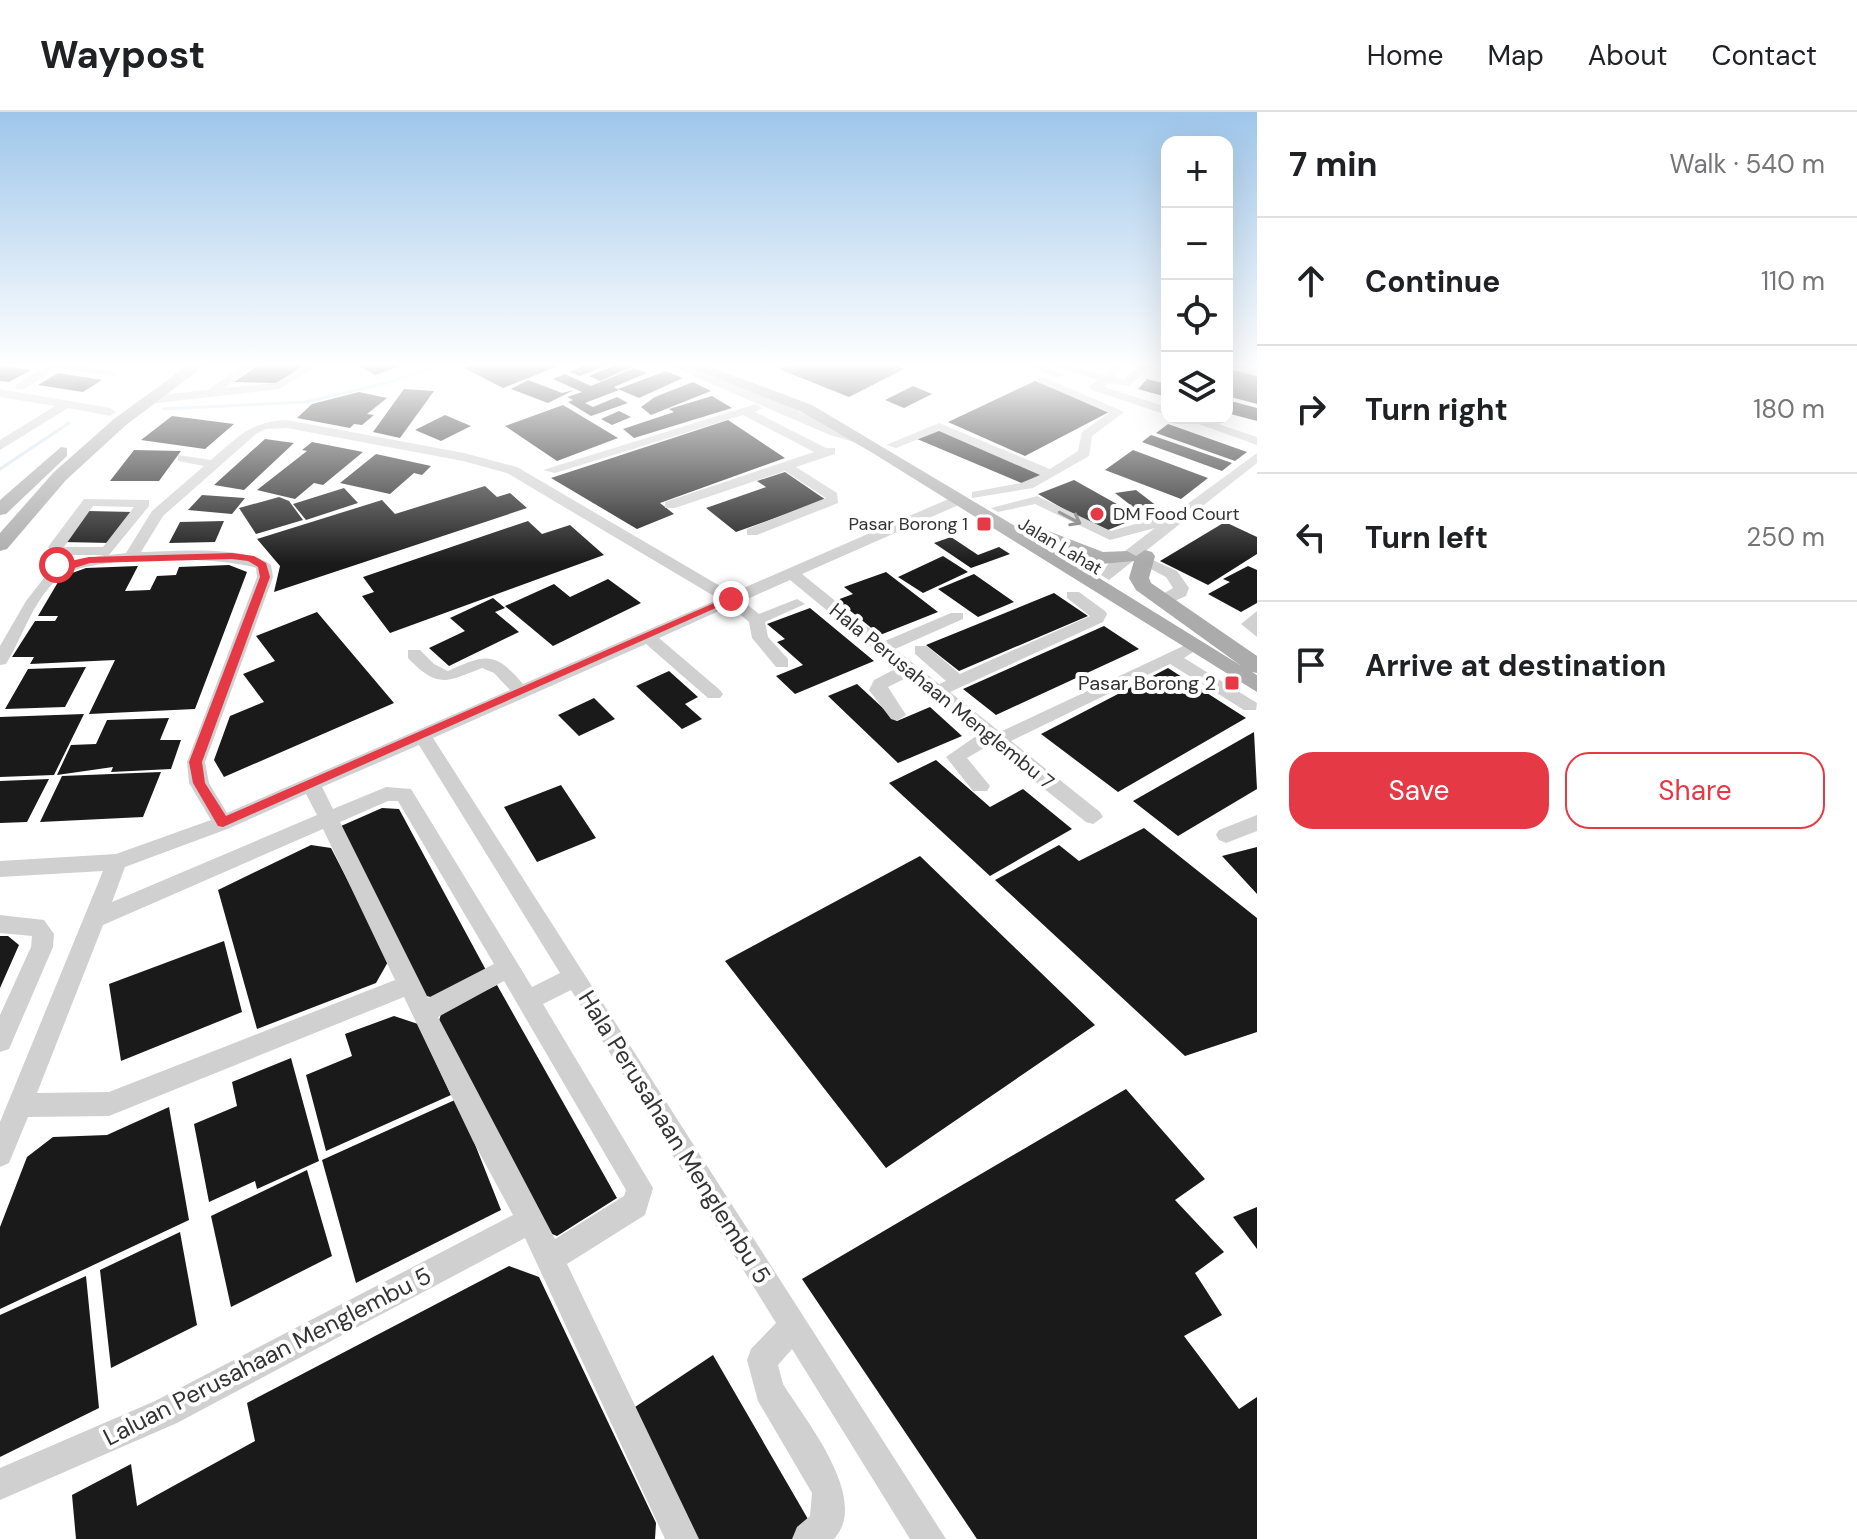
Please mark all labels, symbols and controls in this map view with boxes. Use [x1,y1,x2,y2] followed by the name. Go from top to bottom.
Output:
[40,30,205,80] text: Waypost
[1367,37,1443,74] text: Home
[1487,37,1544,74] text: Map
[1588,37,1667,74] text: About
[1711,37,1817,74] text: Contact
[1161,136,1233,424] map controls
[1161,136,1233,208] button: +
[1289,142,1378,187] text: 7 min
[1670,147,1825,181] text: Walk · 540 m
[1161,208,1233,280] button: −
[1289,259,1333,303] icon: ahead
[1365,262,1500,301] text: Continue
[1761,264,1825,298] text: 110 m
[1161,280,1233,352] button: locate
[1161,352,1233,424] button: layers
[1289,387,1333,431] icon: right
[1365,390,1508,429] text: Turn right
[1753,392,1825,426] text: 180 m
[1113,502,1240,526] place label: DM Food Court
[1088,505,1106,523] marker: DM Food Court
[1058,510,1082,526] one-way arrow
[849,512,968,536] place label: Pasar Borong 1
[1014,512,1106,580] street label: Jalan Lahat
[975,515,993,533] marker: Pasar Borong 1
[1289,515,1333,559] icon: left
[1365,518,1488,557] text: Turn left
[1746,520,1825,554] text: 250 m
[39,547,75,583] route start
[713,581,749,617] route end
[824,597,1060,795] street label: Hala Perusahaan Menglembu 7
[1289,643,1333,687] icon: arrive
[1365,646,1666,685] text: Arrive at destination
[1078,670,1216,696] place label: Pasar Borong 2
[1223,674,1241,692] marker: Pasar Borong 2
[1289,752,1549,829] button: Save
[1565,752,1825,829] button: Share
[572,985,778,1289] street label: Hala Perusahaan Menglembu 5
[98,1260,436,1452] street label: Laluan Perusahaan Menglembu 5

